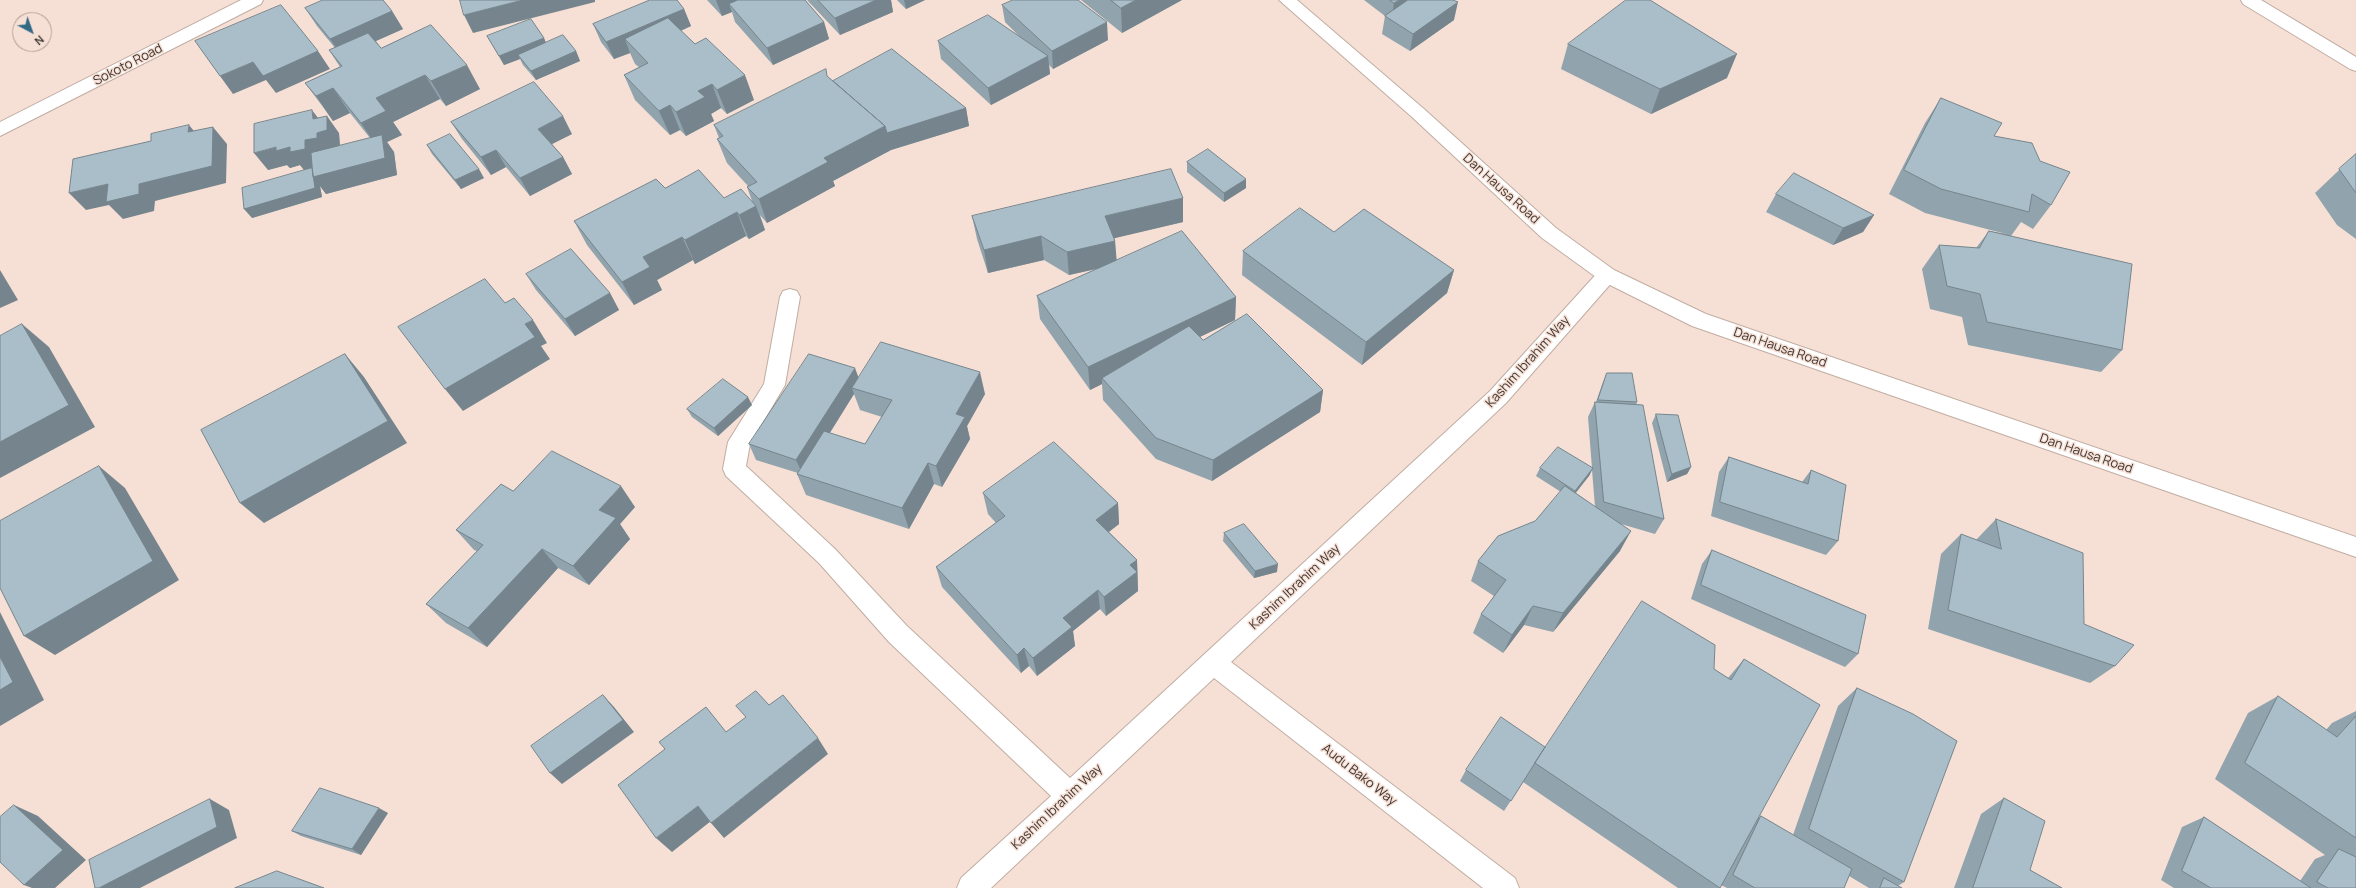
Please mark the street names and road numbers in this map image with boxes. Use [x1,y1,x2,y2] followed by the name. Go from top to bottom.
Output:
[91,41,165,89] street label: Sokoto Road
[1460,151,1542,227] street label: Dan Hausa Road
[1483,313,1573,411] street label: Kashim Ibrahim Way
[1731,325,1829,371] street label: Dan Hausa Road
[2037,431,2135,477] street label: Dan Hausa Road
[1246,541,1344,633] street label: Kashim Ibrahim Way
[1318,741,1400,809] street label: Audu Bako Way
[1008,761,1106,853] street label: Kashim Ibrahim Way

